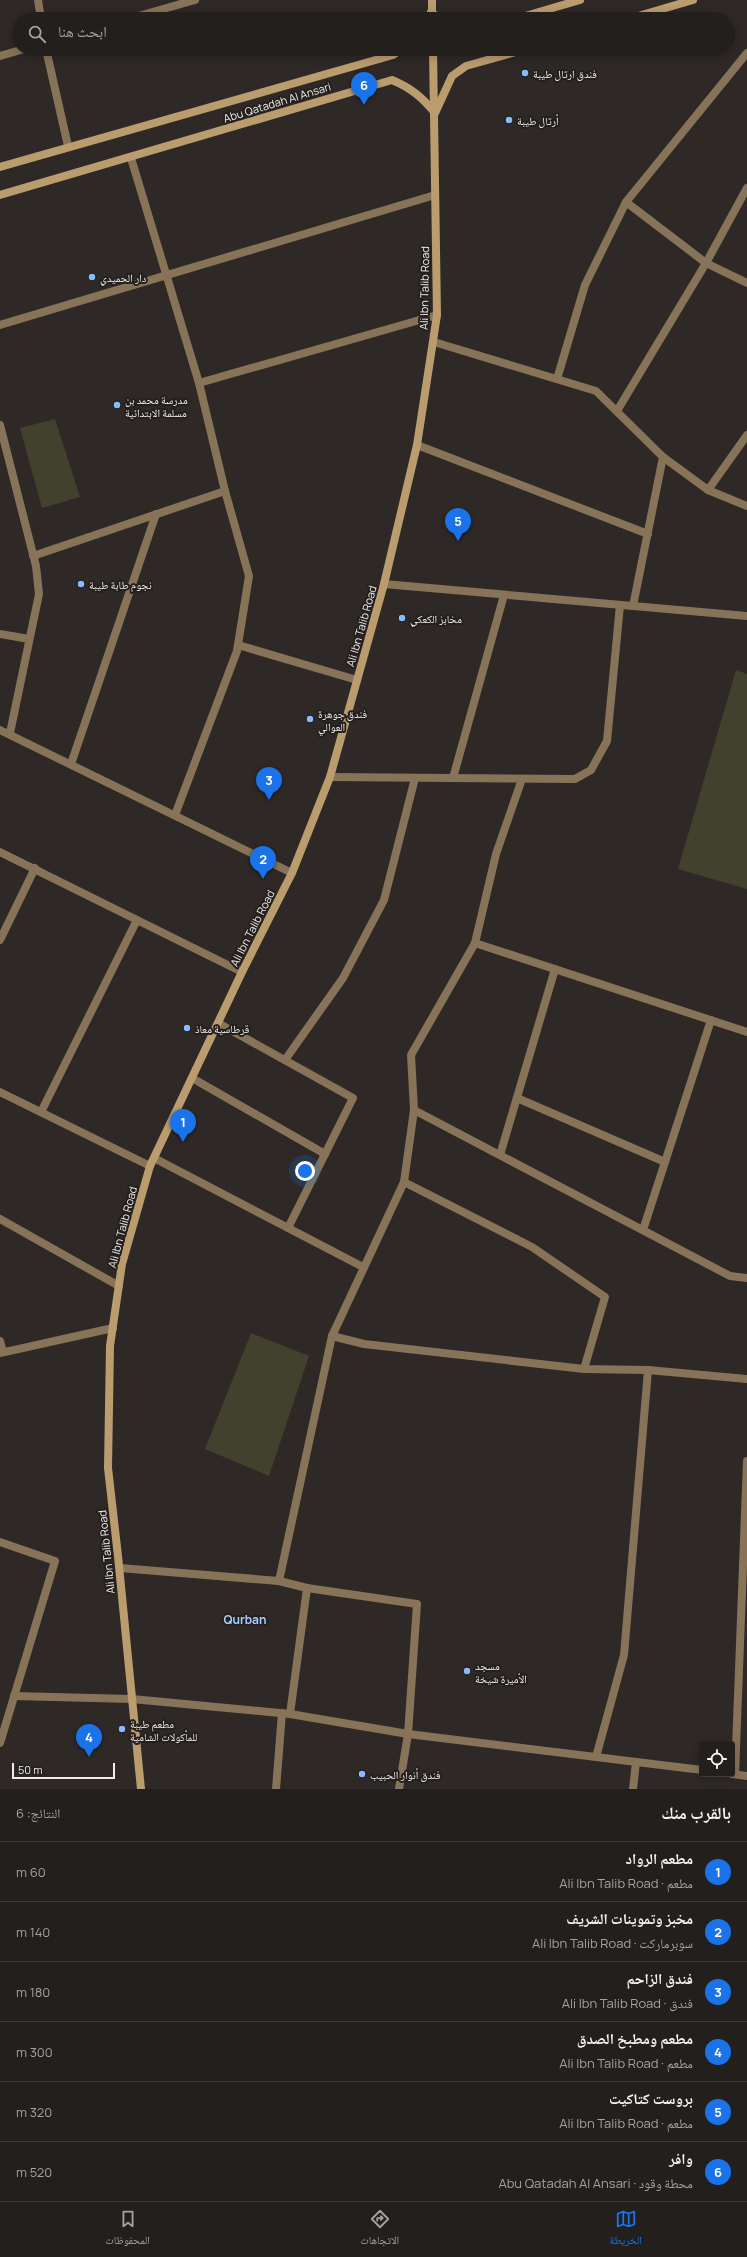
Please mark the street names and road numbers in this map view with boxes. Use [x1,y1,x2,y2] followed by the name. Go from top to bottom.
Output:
[221,78,333,126] street label: Abu Qatadah Al Ansari
[416,246,432,330] street label: Ali Ibn Talib Road
[342,584,380,668] street label: Ali Ibn Talib Road
[226,887,278,969] street label: Ali Ibn Talib Road
[104,1185,140,1269] street label: Ali Ibn Talib Road
[94,1509,118,1595] street label: Ali Ibn Talib Road

